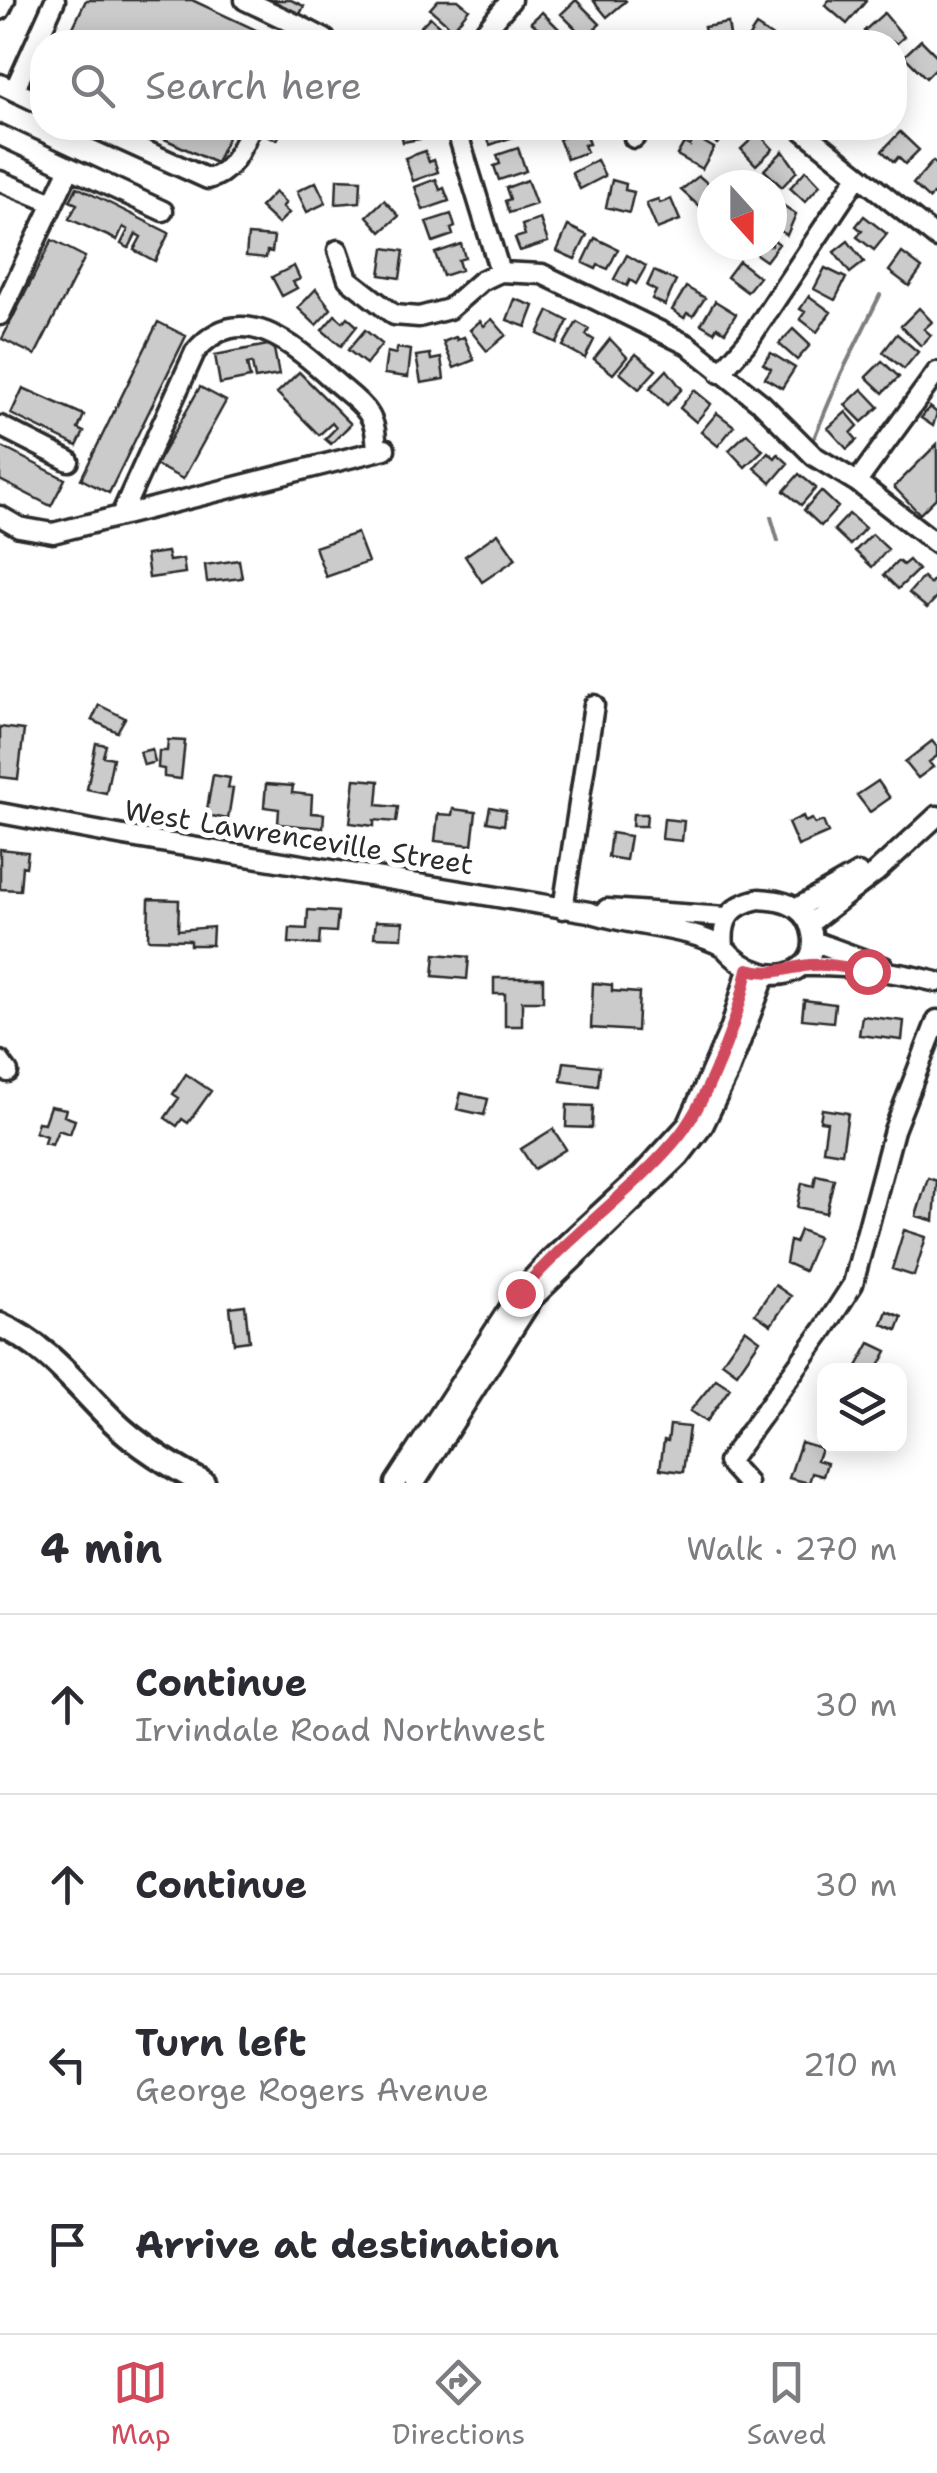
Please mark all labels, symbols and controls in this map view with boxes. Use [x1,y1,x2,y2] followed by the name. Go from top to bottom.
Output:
[30,30,907,140] search box
[65,58,120,113] icon: search
[145,60,362,111] text: Search here
[697,170,787,260] north arrow
[122,791,476,883] street label: West Lawrenceville Street
[845,949,891,995] route start
[498,1271,544,1317] route end
[817,1363,907,1453] map controls
[817,1363,907,1453] button: layers
[40,1520,162,1576] text: 4 min
[686,1527,897,1570] text: Walk · 270 m
[135,1657,307,1708] text: Continue
[40,1677,95,1732] icon: ahead
[814,1683,897,1726] text: 30 m
[135,1708,546,1751] text: Irvindale Road Northwest
[40,1857,95,1912] icon: ahead
[135,1859,307,1910] text: Continue
[814,1863,897,1906] text: 30 m
[135,2017,307,2068] text: Turn left
[40,2037,95,2092] icon: left
[803,2043,897,2086] text: 210 m
[135,2068,489,2111] text: George Rogers Avenue
[40,2217,95,2272] icon: arrive
[135,2219,559,2270] text: Arrive at destination
[111,2355,171,2453] tab: Map
[392,2355,525,2453] tab: Directions
[747,2355,826,2453] tab: Saved

